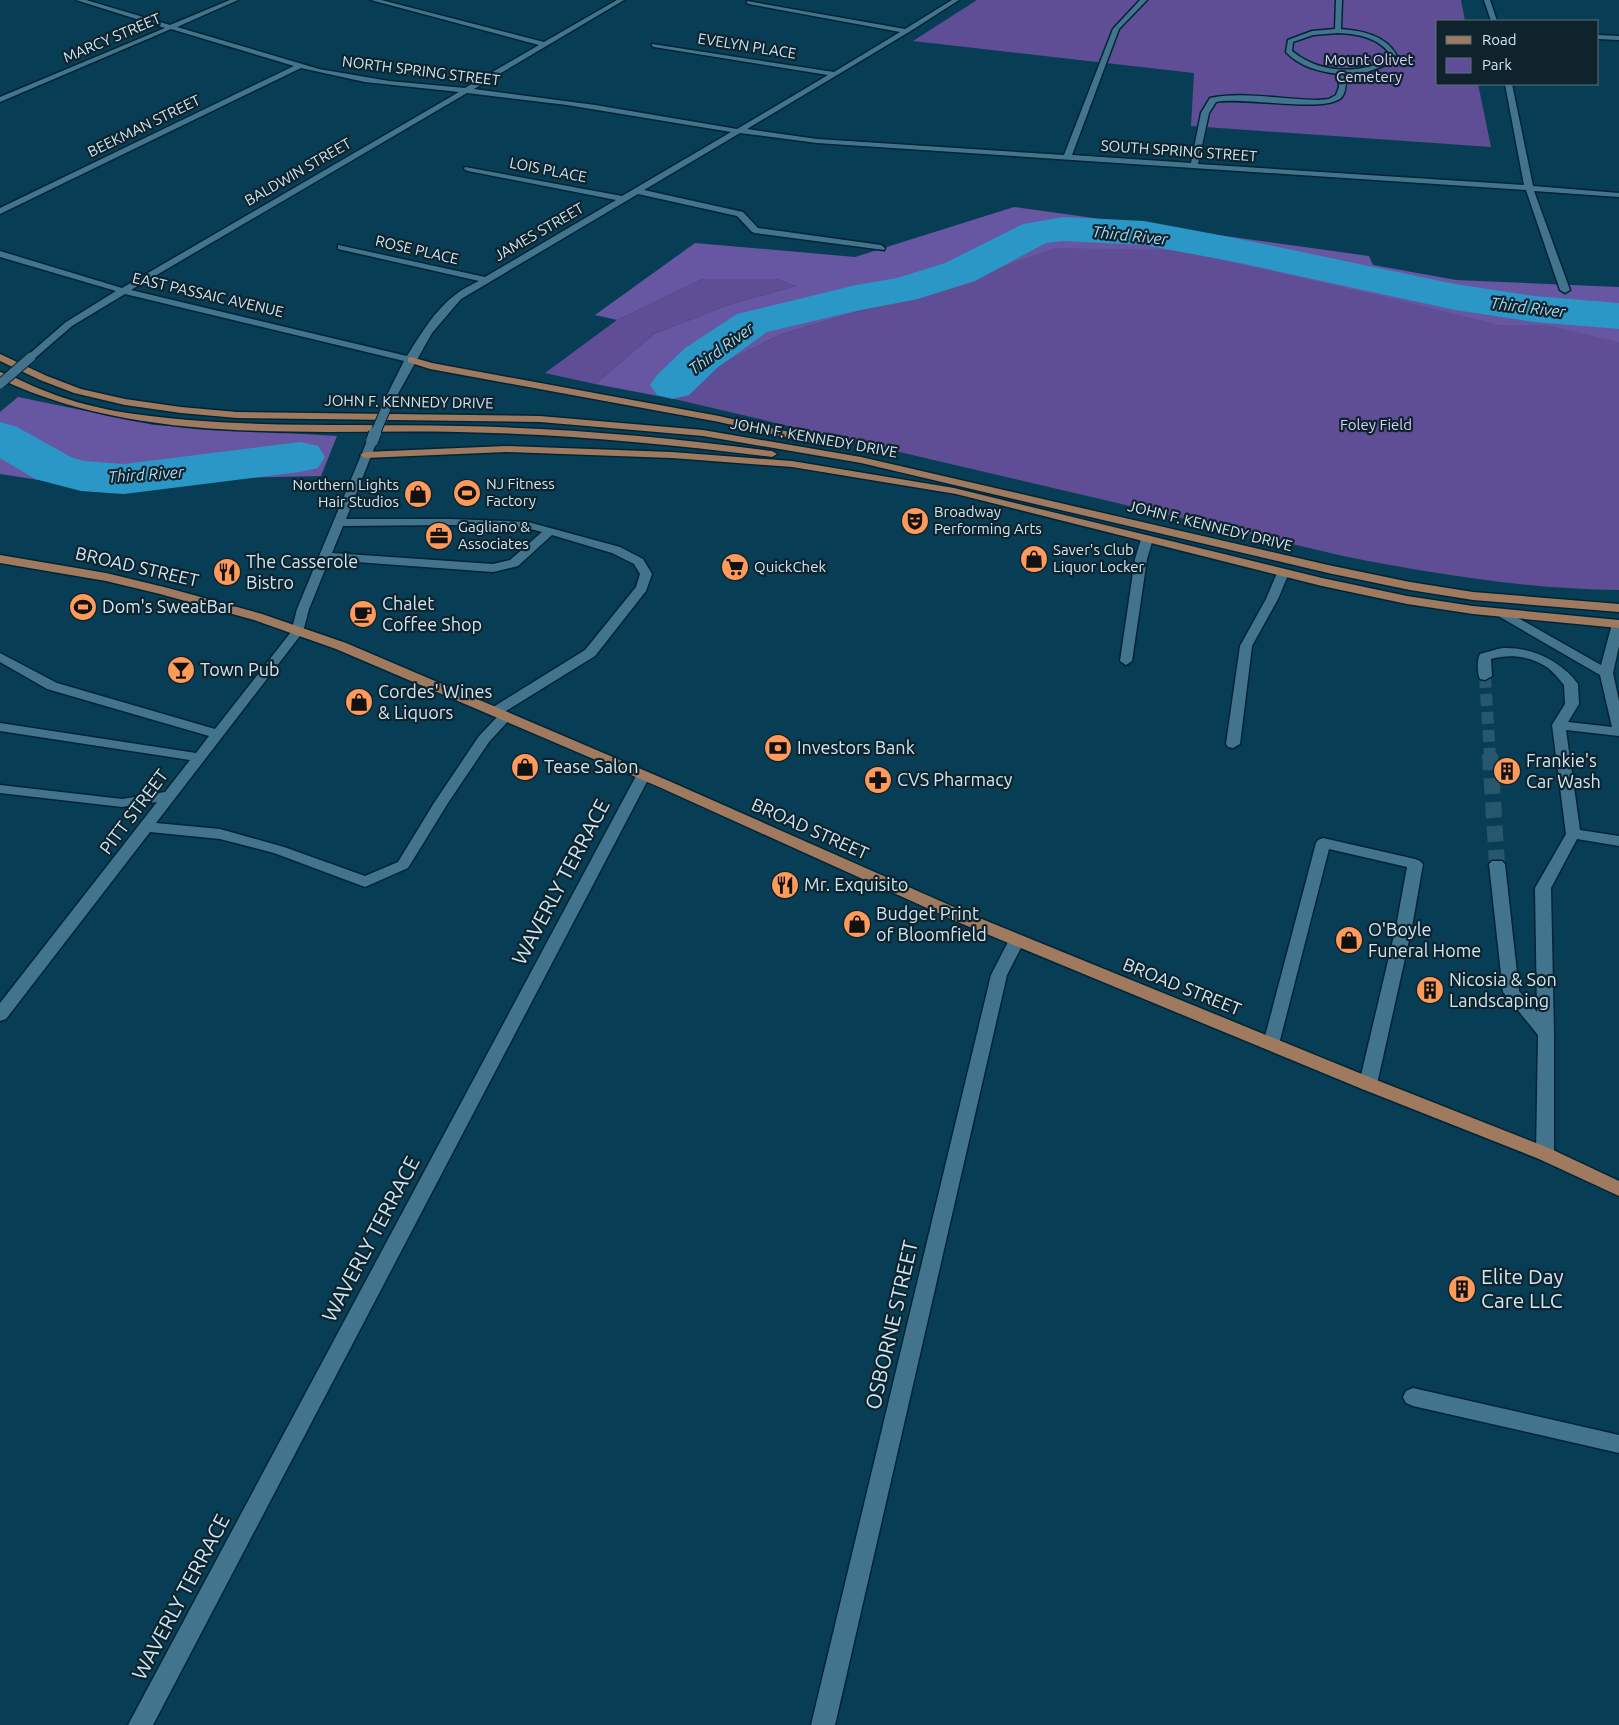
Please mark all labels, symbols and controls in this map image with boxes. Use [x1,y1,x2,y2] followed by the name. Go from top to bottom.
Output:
[60,9,164,66] street label: MARCY STREET
[1436,20,1599,85] legend
[697,29,798,62] street label: EVELYN PLACE
[1482,31,1517,48] text: Road
[1325,51,1414,85] park label: Mount Olivet Cemetery
[341,52,502,89] street label: NORTH SPRING STREET
[1482,56,1512,73] text: Park
[85,91,203,160] street label: BEEKMAN STREET
[242,134,354,209] street label: BALDWIN STREET
[1100,137,1258,164] street label: SOUTH SPRING STREET
[508,154,588,185] street label: LOIS PLACE
[491,199,587,264] street label: JAMES STREET
[1091,222,1170,248] water label: Third River
[374,232,460,267] street label: ROSE PLACE
[131,269,285,320] street label: EAST PASSAIC AVENUE
[1489,293,1568,321] water label: Third River
[685,318,758,378] water label: Third River
[324,392,494,411] street label: JOHN F. KENNEDY DRIVE
[729,414,899,461] street label: JOHN F. KENNEDY DRIVE
[1340,416,1412,433] park label: Foley Field
[108,462,185,486] water label: Third River
[486,475,555,509] place label: NJ Fitness Factory
[293,476,399,510] place label: Northern Lights Hair Studios
[452,478,482,508] sports icon: NJ Fitness Factory
[403,479,433,509] shop icon: Northern Lights Hair Studios
[1126,497,1294,554] street label: JOHN F. KENNEDY DRIVE
[934,503,1042,537] place label: Broadway Performing Arts
[900,506,930,536] theatre icon: Broadway Performing Arts
[458,518,530,552] place label: Gagliano & Associates
[424,521,454,551] office icon: Gagliano & Associates
[1053,541,1145,575] place label: Saver's Club Liquor Locker
[74,542,201,590] street label: BROAD STREET
[1019,544,1049,574] shop icon: Saver's Club Liquor Locker
[246,551,358,592] place label: The Casserole Bistro
[720,552,750,582] supermarket icon: QuickChek
[212,557,242,587] restaurant icon: The Casserole Bistro
[754,558,826,575] place label: QuickChek
[68,592,98,622] sports icon: Dom's SweatBar
[382,593,482,634] place label: Chalet Coffee Shop
[102,596,234,616] place label: Dom's SweatBar
[348,599,378,629] cafe icon: Chalet Coffee Shop
[166,655,196,685] bar icon: Town Pub
[200,659,280,679] place label: Town Pub
[378,681,492,722] place label: Cordes' Wines & Liquors
[344,687,374,717] shop icon: Cordes' Wines & Liquors
[763,733,793,763] bank icon: Investors Bank
[797,737,915,757] place label: Investors Bank
[1526,750,1601,791] place label: Frankie's Car Wash
[510,752,540,782] shop icon: Tease Salon
[544,756,638,776] place label: Tease Salon
[1492,756,1522,786] building icon: Frankie's Car Wash
[95,765,172,858] street label: PITT STREET
[863,765,893,795] pharmacy icon: CVS Pharmacy
[897,769,1013,789] place label: CVS Pharmacy
[749,793,872,863] street label: BROAD STREET
[506,795,614,968] street label: WAVERLY TERRACE
[770,870,800,900] restaurant icon: Mr. Exquisito
[804,874,908,894] place label: Mr. Exquisito
[876,903,987,944] place label: Budget Print of Bloomfield
[842,909,872,939] shop icon: Budget Print of Bloomfield
[1368,919,1481,960] place label: O'Boyle Funeral Home
[1334,925,1364,955] shop icon: O'Boyle Funeral Home
[1120,953,1244,1019] street label: BROAD STREET
[1449,969,1557,1010] place label: Nicosia & Son Landscaping
[1415,975,1445,1005] building icon: Nicosia & Son Landscaping
[316,1152,424,1325] street label: WAVERLY TERRACE
[860,1238,922,1412] street label: OSBORNE STREET
[1481,1264,1564,1312] place label: Elite Day Care LLC
[1447,1274,1477,1304] building icon: Elite Day Care LLC
[126,1510,234,1683] street label: WAVERLY TERRACE

